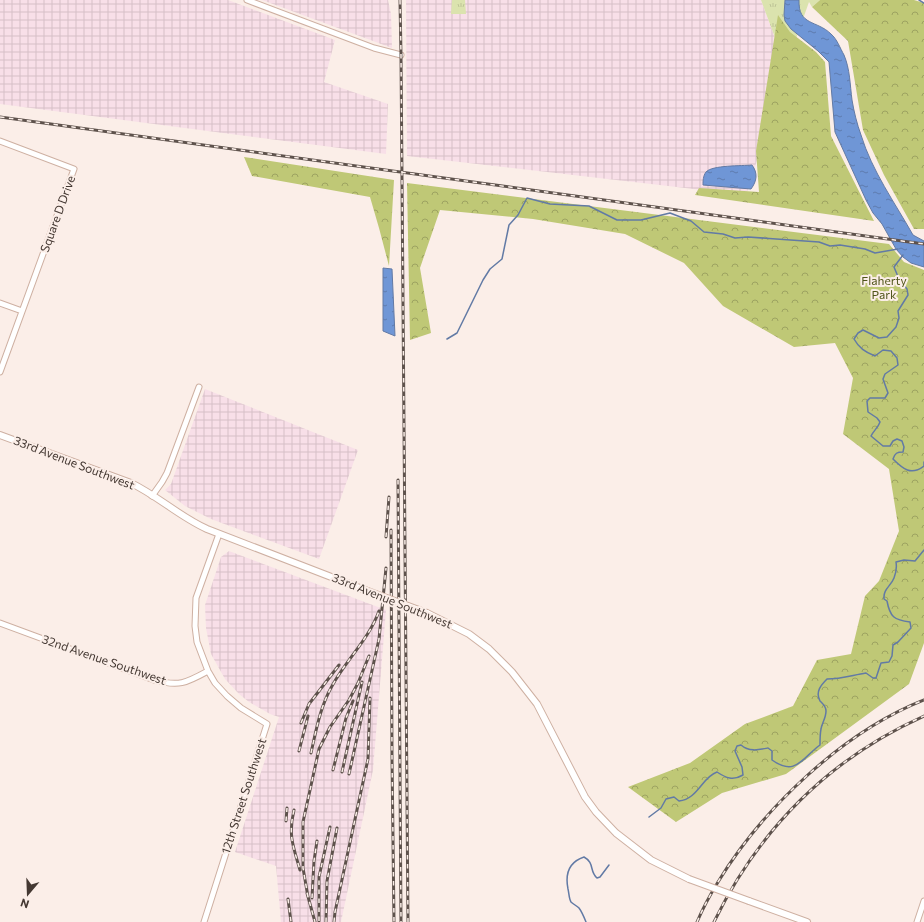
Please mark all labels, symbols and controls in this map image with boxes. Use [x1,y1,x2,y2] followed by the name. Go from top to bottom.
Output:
[37,173,77,254] street label: Square D Drive
[861,273,907,301] park label: Flaherty Park
[12,433,137,492] street label: 33rd Avenue Southwest
[330,570,455,631] street label: 33rd Avenue Southwest
[40,631,168,687] street label: 32nd Avenue Southwest
[218,736,268,855] street label: 12th Street Southwest
[8,874,48,914] north arrow
[19,896,31,911] text: N

